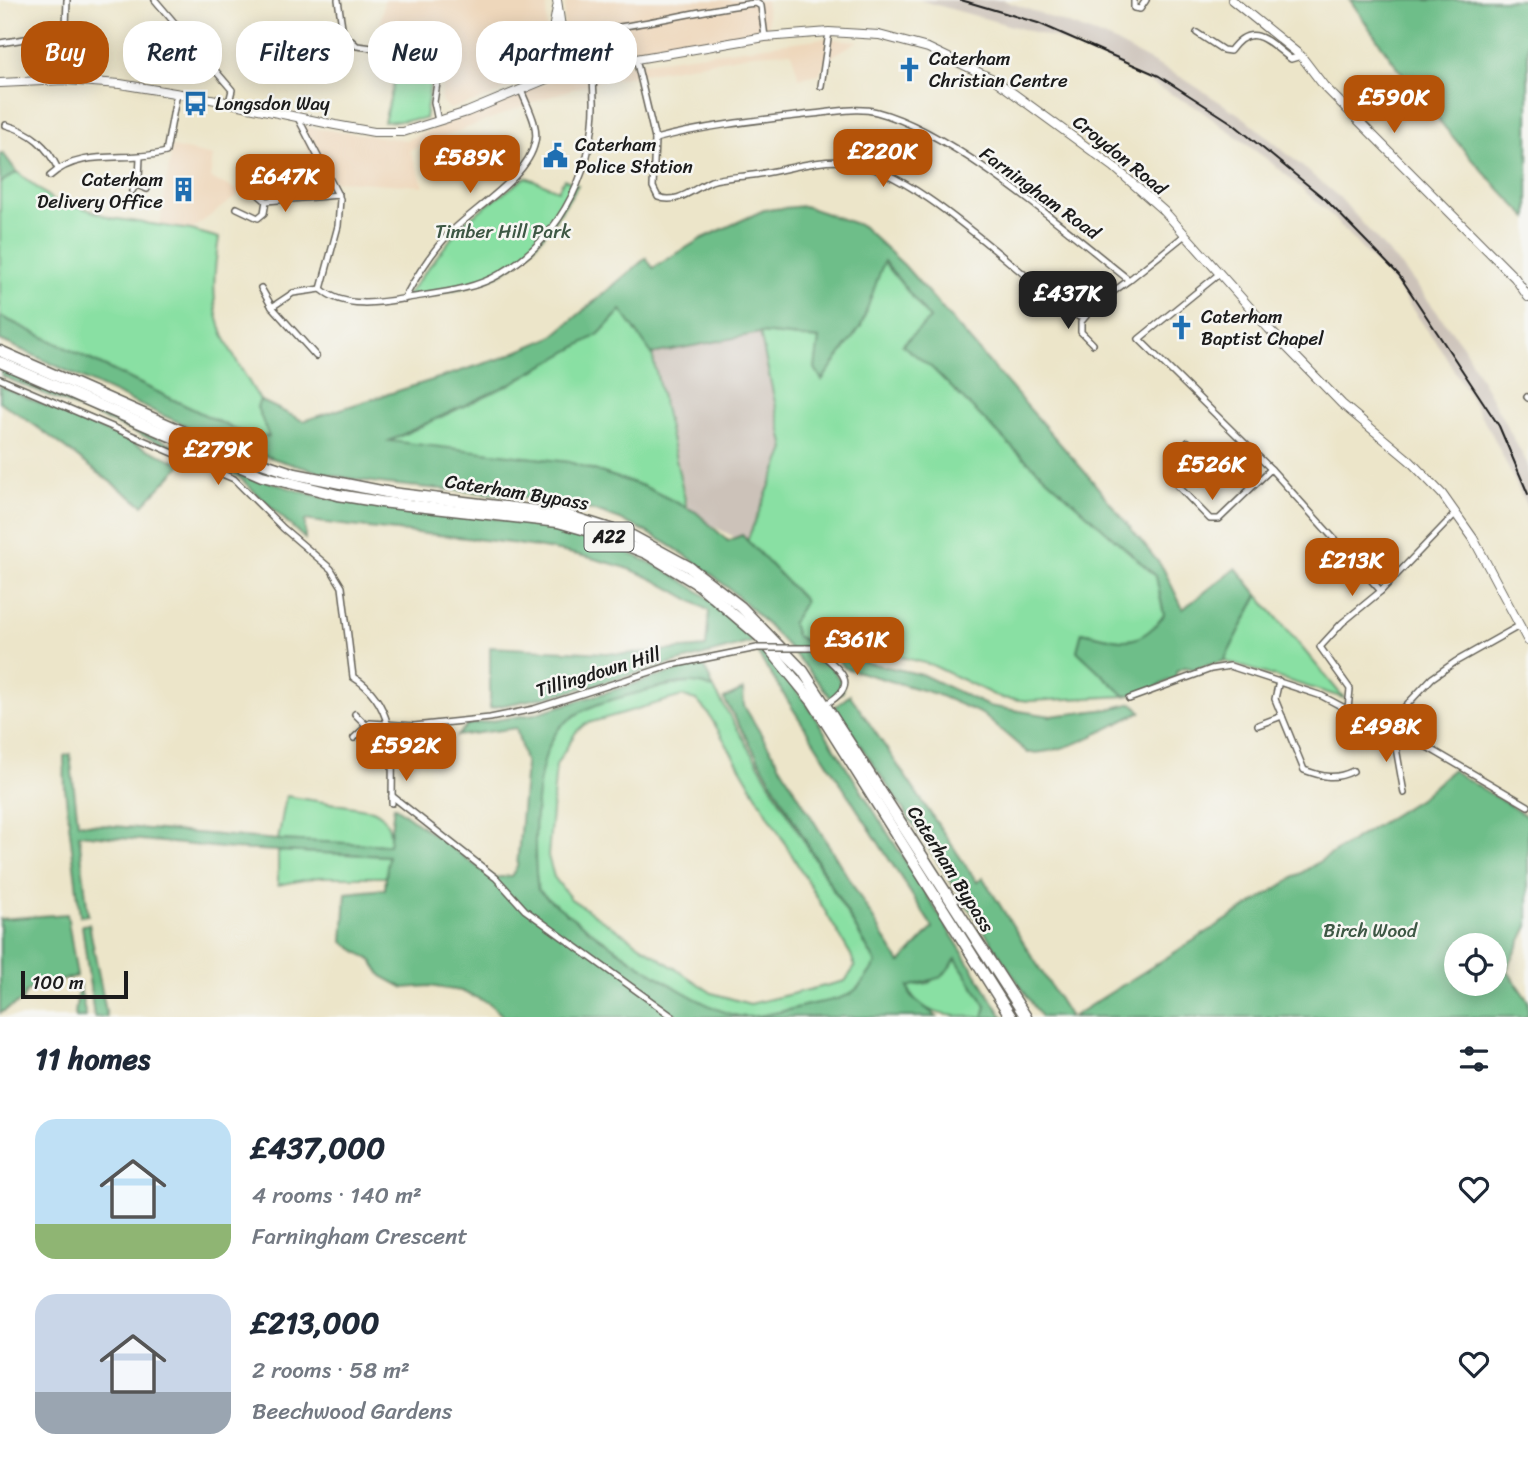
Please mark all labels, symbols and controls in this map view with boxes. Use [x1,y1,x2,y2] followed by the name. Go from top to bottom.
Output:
[21,21,109,84] chip: Buy
[123,21,222,84] chip: Rent
[236,21,354,84] chip: Filters
[368,21,462,84] chip: New
[476,21,637,84] chip: Apartment
[929,42,1068,97] place label: Caterham Christian Centre
[895,55,923,83] church icon: Caterham Christian Centre
[1345,76,1443,135] pin: £590K
[1360,77,1428,118] text: £590K
[215,87,330,120] place label: Longsdon Way
[181,89,209,117] bus stop icon: Longsdon Way
[1065,106,1176,204] street label: Croydon Road
[575,128,693,183] place label: Caterham Police Station
[834,130,932,189] pin: £220K
[849,131,917,172] text: £220K
[421,136,519,195] pin: £589K
[436,137,504,178] text: £589K
[973,138,1109,249] street label: Farningham Road
[541,141,569,169] public building icon: Caterham Police Station
[236,154,334,214] pin: £647K
[252,156,318,197] text: £647K
[37,163,163,218] place label: Caterham Delivery Office
[169,176,197,204] building icon: Caterham Delivery Office
[435,215,572,248] park label: Timber Hill Park
[1019,272,1117,331] pin: £437K
[1035,273,1101,314] text: £437K
[1201,300,1324,355] place label: Caterham Baptist Chapel
[1167,313,1195,341] church icon: Caterham Baptist Chapel
[169,428,267,487] pin: £279K
[185,429,251,470] text: £279K
[1163,442,1261,502] pin: £526K
[1179,444,1245,485] text: £526K
[443,464,592,520] street label: Caterham Bypass
[584,522,634,552] road number: A22
[1303,538,1401,598] pin: £213K
[1321,540,1383,581] text: £213K
[808,618,906,677] pin: £361K
[826,619,888,660] text: £361K
[531,637,665,707] street label: Tillingdown Hill
[1337,704,1435,764] pin: £498K
[1352,706,1420,747] text: £498K
[357,724,455,783] pin: £592K
[372,725,440,766] text: £592K
[899,799,1004,940] street label: Caterham Bypass
[1323,914,1419,947] park label: Birch Wood
[1444,933,1507,996] map controls
[1444,933,1507,996] button: locate
[32,966,84,999] text: 100 m
[21,968,128,1000] scale bar
[35,1032,150,1086] text: 11 homes
[1455,1040,1493,1078] icon: filters
[252,1121,385,1175] text: £437,000
[91,1147,175,1231] icon: home
[1455,1170,1493,1208] icon: heart
[252,1175,422,1216] text: 4 rooms · 140 m²
[252,1216,468,1257] text: Farningham Crescent
[252,1296,380,1350] text: £213,000
[91,1322,175,1406] icon: home
[1455,1345,1493,1383] icon: heart
[252,1350,410,1391] text: 2 rooms · 58 m²
[252,1391,452,1432] text: Beechwood Gardens

